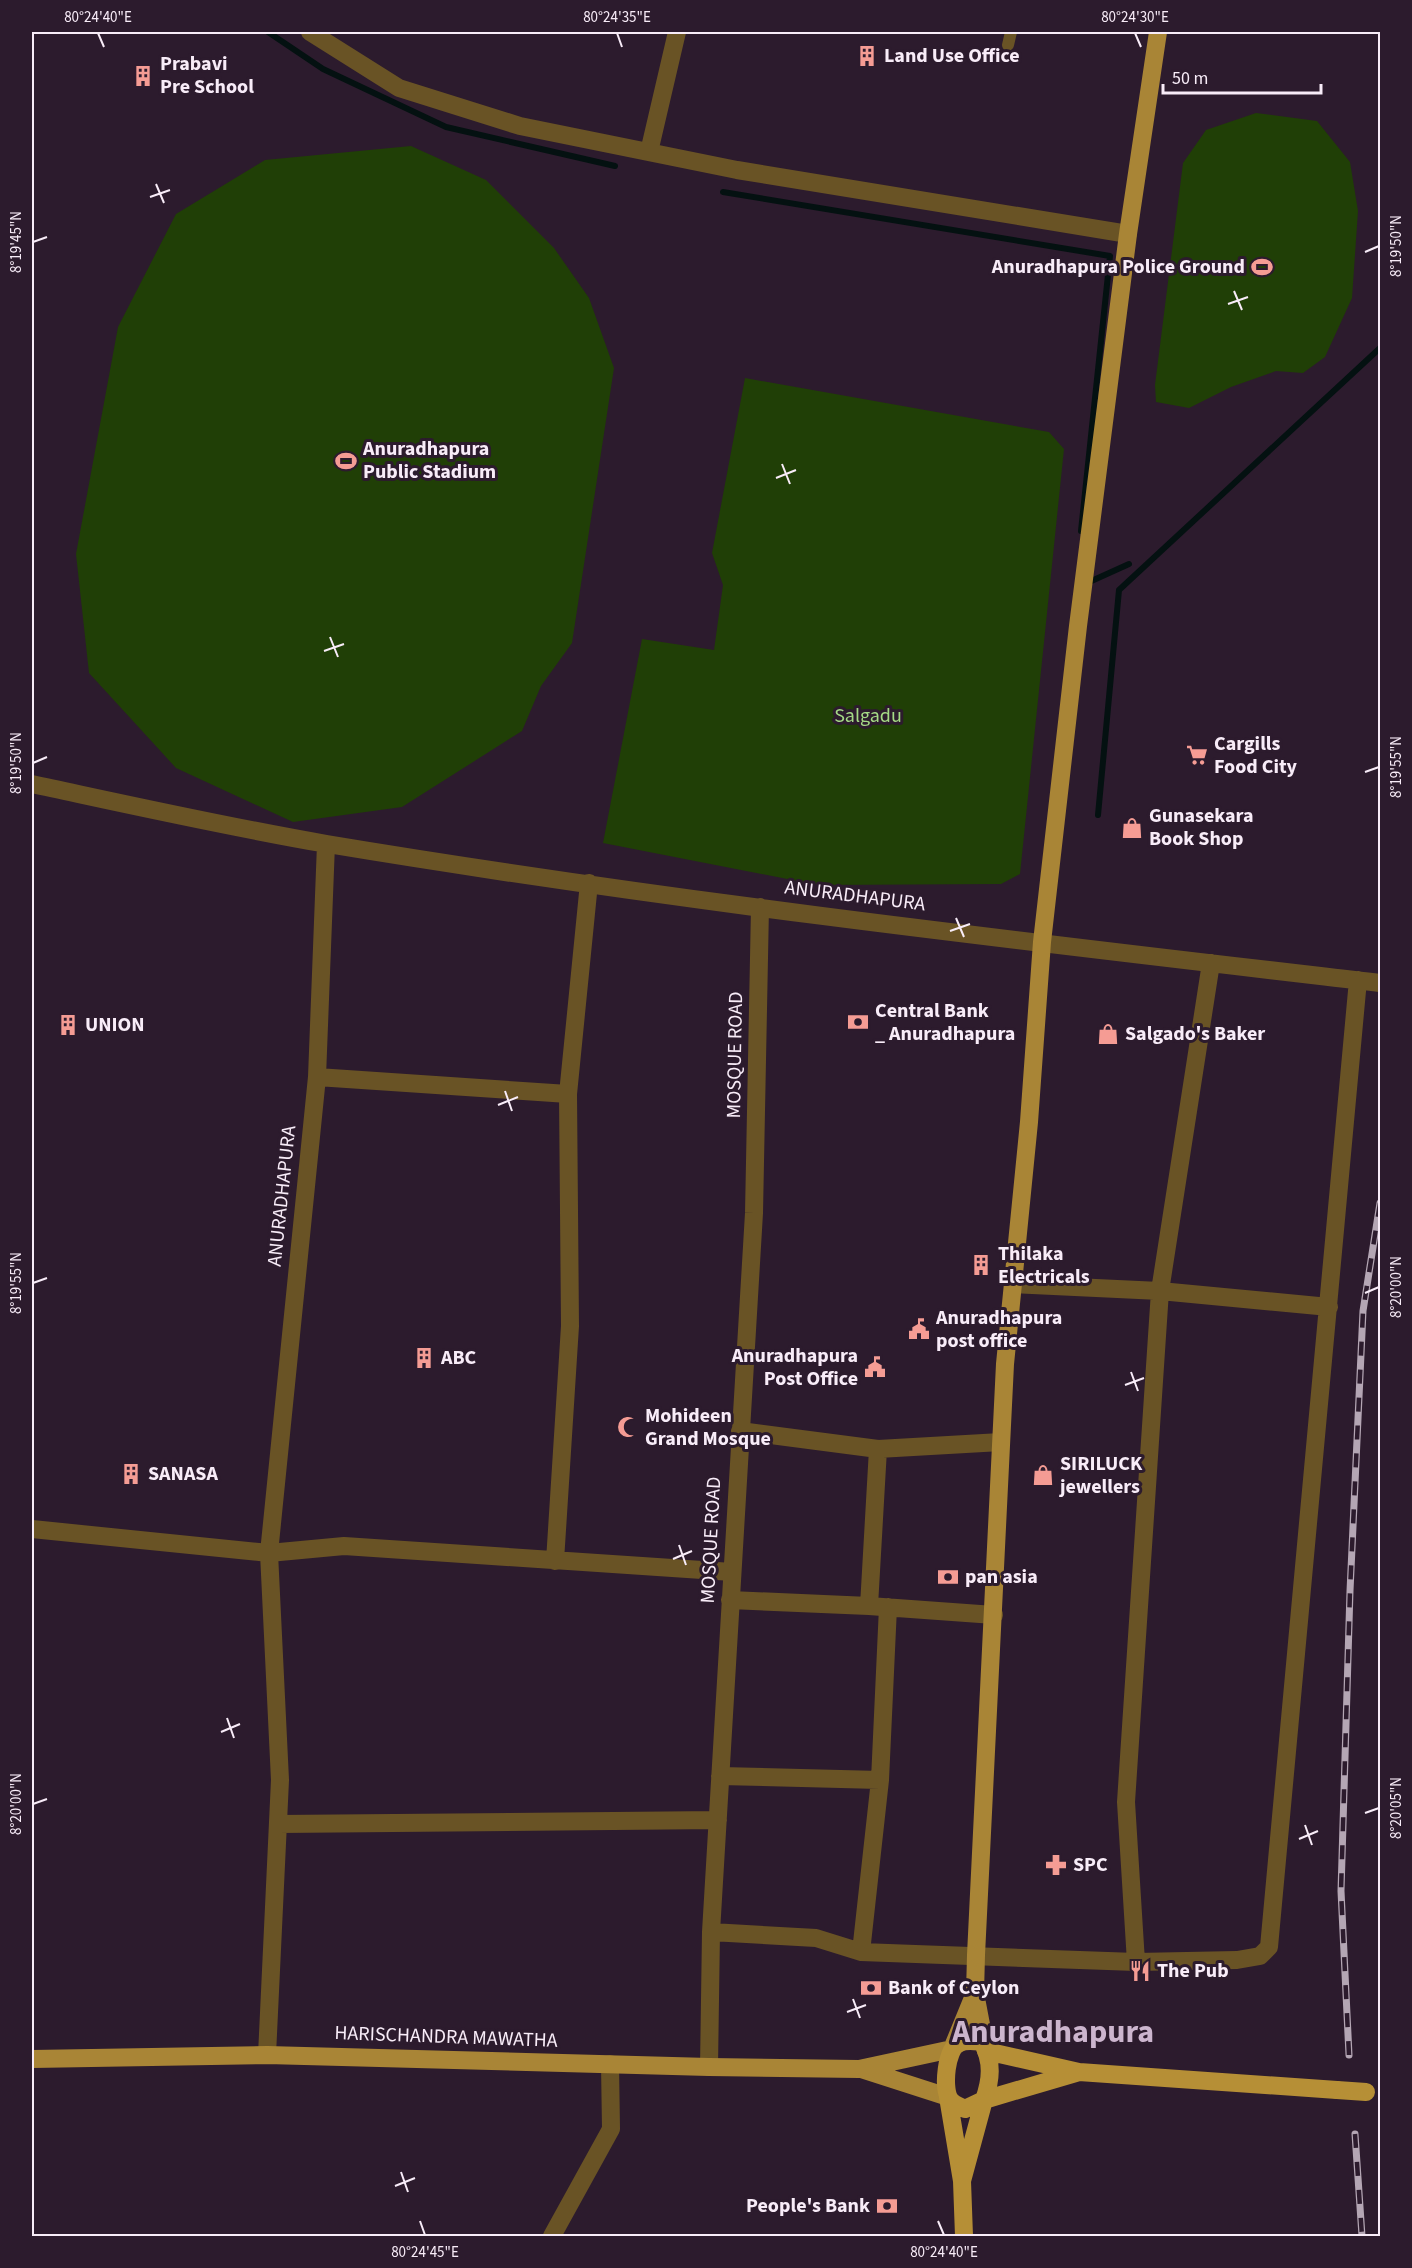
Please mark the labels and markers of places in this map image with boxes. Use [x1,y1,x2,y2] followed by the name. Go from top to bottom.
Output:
[884,42,1020,70] place label: Land Use Office
[855,44,879,68] building icon: Land Use Office
[160,50,254,101] place label: Prabavi Pre School
[131,64,155,88] building icon: Prabavi Pre School
[991,253,1245,281] place label: Anuradhapura Police Ground
[1250,255,1274,279] sports icon: Anuradhapura Police Ground
[362,435,496,486] place label: Anuradhapura Public Stadium
[334,449,358,473] sports icon: Anuradhapura Public Stadium
[1214,730,1298,781] place label: Cargills Food City
[1185,743,1209,767] supermarket icon: Cargills Food City
[1149,802,1254,853] place label: Gunasekara Book Shop
[1120,816,1144,840] shop icon: Gunasekara Book Shop
[875,997,1015,1048] place label: Central Bank _ Anuradhapura
[846,1010,870,1034] bank icon: Central Bank _ Anuradhapura
[85,1011,145,1039] place label: UNION
[56,1013,80,1037] building icon: UNION
[1125,1020,1265,1048] place label: Salgado's Baker
[1096,1022,1120,1046] shop icon: Salgado's Baker
[998,1240,1090,1291] place label: Thilaka Electricals
[969,1253,993,1277] building icon: Thilaka Electricals
[935,1304,1062,1355] place label: Anuradhapura post office
[907,1317,931,1341] public building icon: Anuradhapura post office
[731,1342,858,1393] place label: Anuradhapura Post Office
[440,1344,477,1372] place label: ABC
[412,1346,436,1370] building icon: ABC
[863,1355,887,1379] public building icon: Anuradhapura Post Office
[645,1402,771,1453] place label: Mohideen Grand Mosque
[616,1415,640,1439] mosque icon: Mohideen Grand Mosque
[1058,1450,1143,1501] place label: SIRILUCK jewellers
[148,1460,218,1488] place label: SANASA
[119,1462,143,1486] building icon: SANASA
[1031,1463,1055,1487] shop icon: SIRILUCK jewellers
[965,1563,1038,1591] place label: pan asia
[936,1565,960,1589] bank icon: pan asia
[1073,1851,1108,1879] place label: SPC
[1044,1853,1068,1877] pharmacy icon: SPC
[1157,1957,1229,1985] place label: The Pub
[1128,1959,1152,1983] restaurant icon: The Pub
[888,1974,1019,2002] place label: Bank of Ceylon
[859,1976,883,2000] bank icon: Bank of Ceylon
[746,2192,870,2220] place label: People's Bank
[875,2194,899,2218] bank icon: People's Bank

